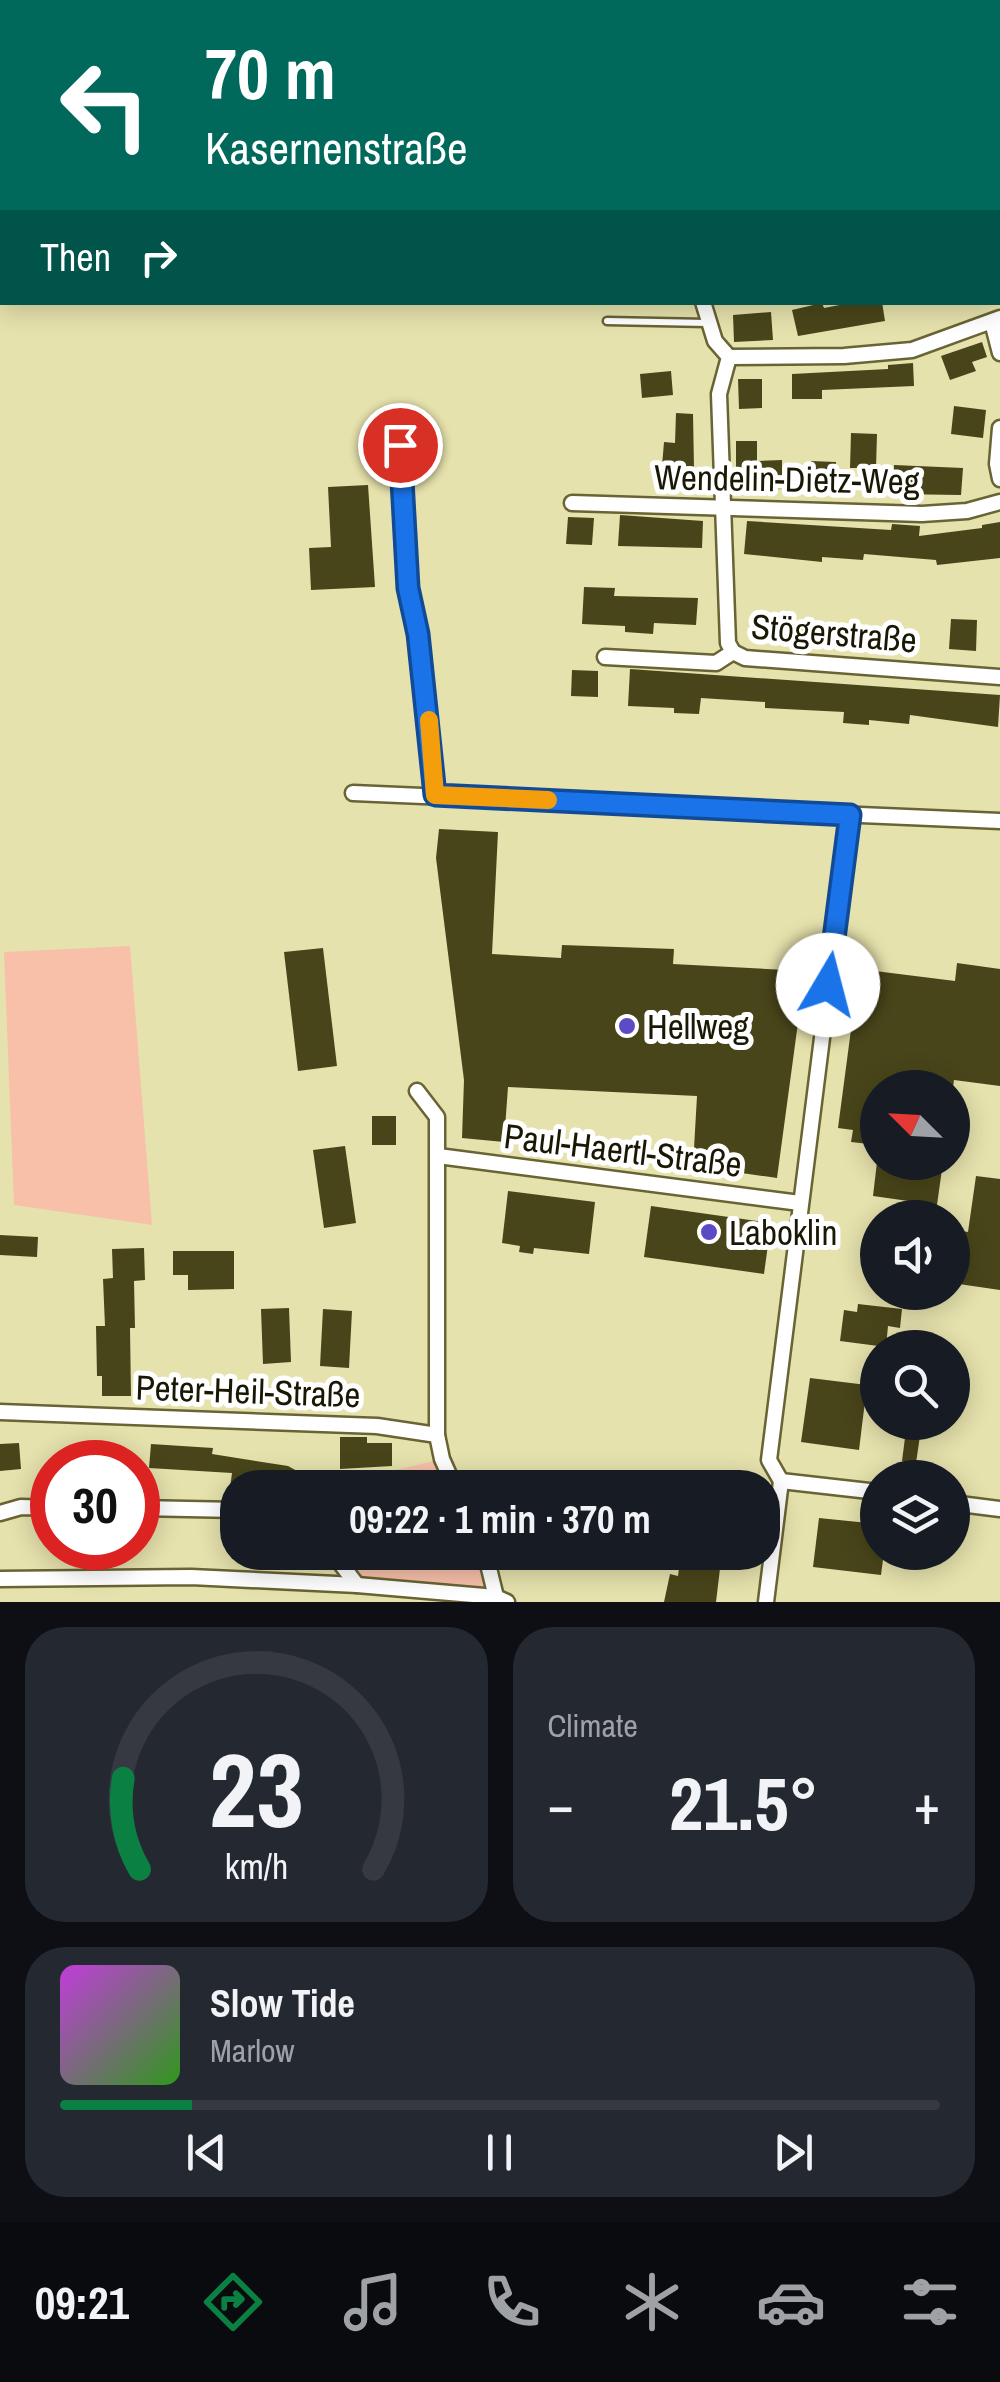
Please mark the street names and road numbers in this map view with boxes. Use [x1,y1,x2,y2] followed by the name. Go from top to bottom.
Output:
[654,453,920,505] street label: Wendelin-Dietz-Weg
[749,602,919,664] street label: Stögerstraße
[501,1112,745,1188] street label: Paul-Haertl-Straße
[135,1364,361,1418] street label: Peter-Heil-Straße

